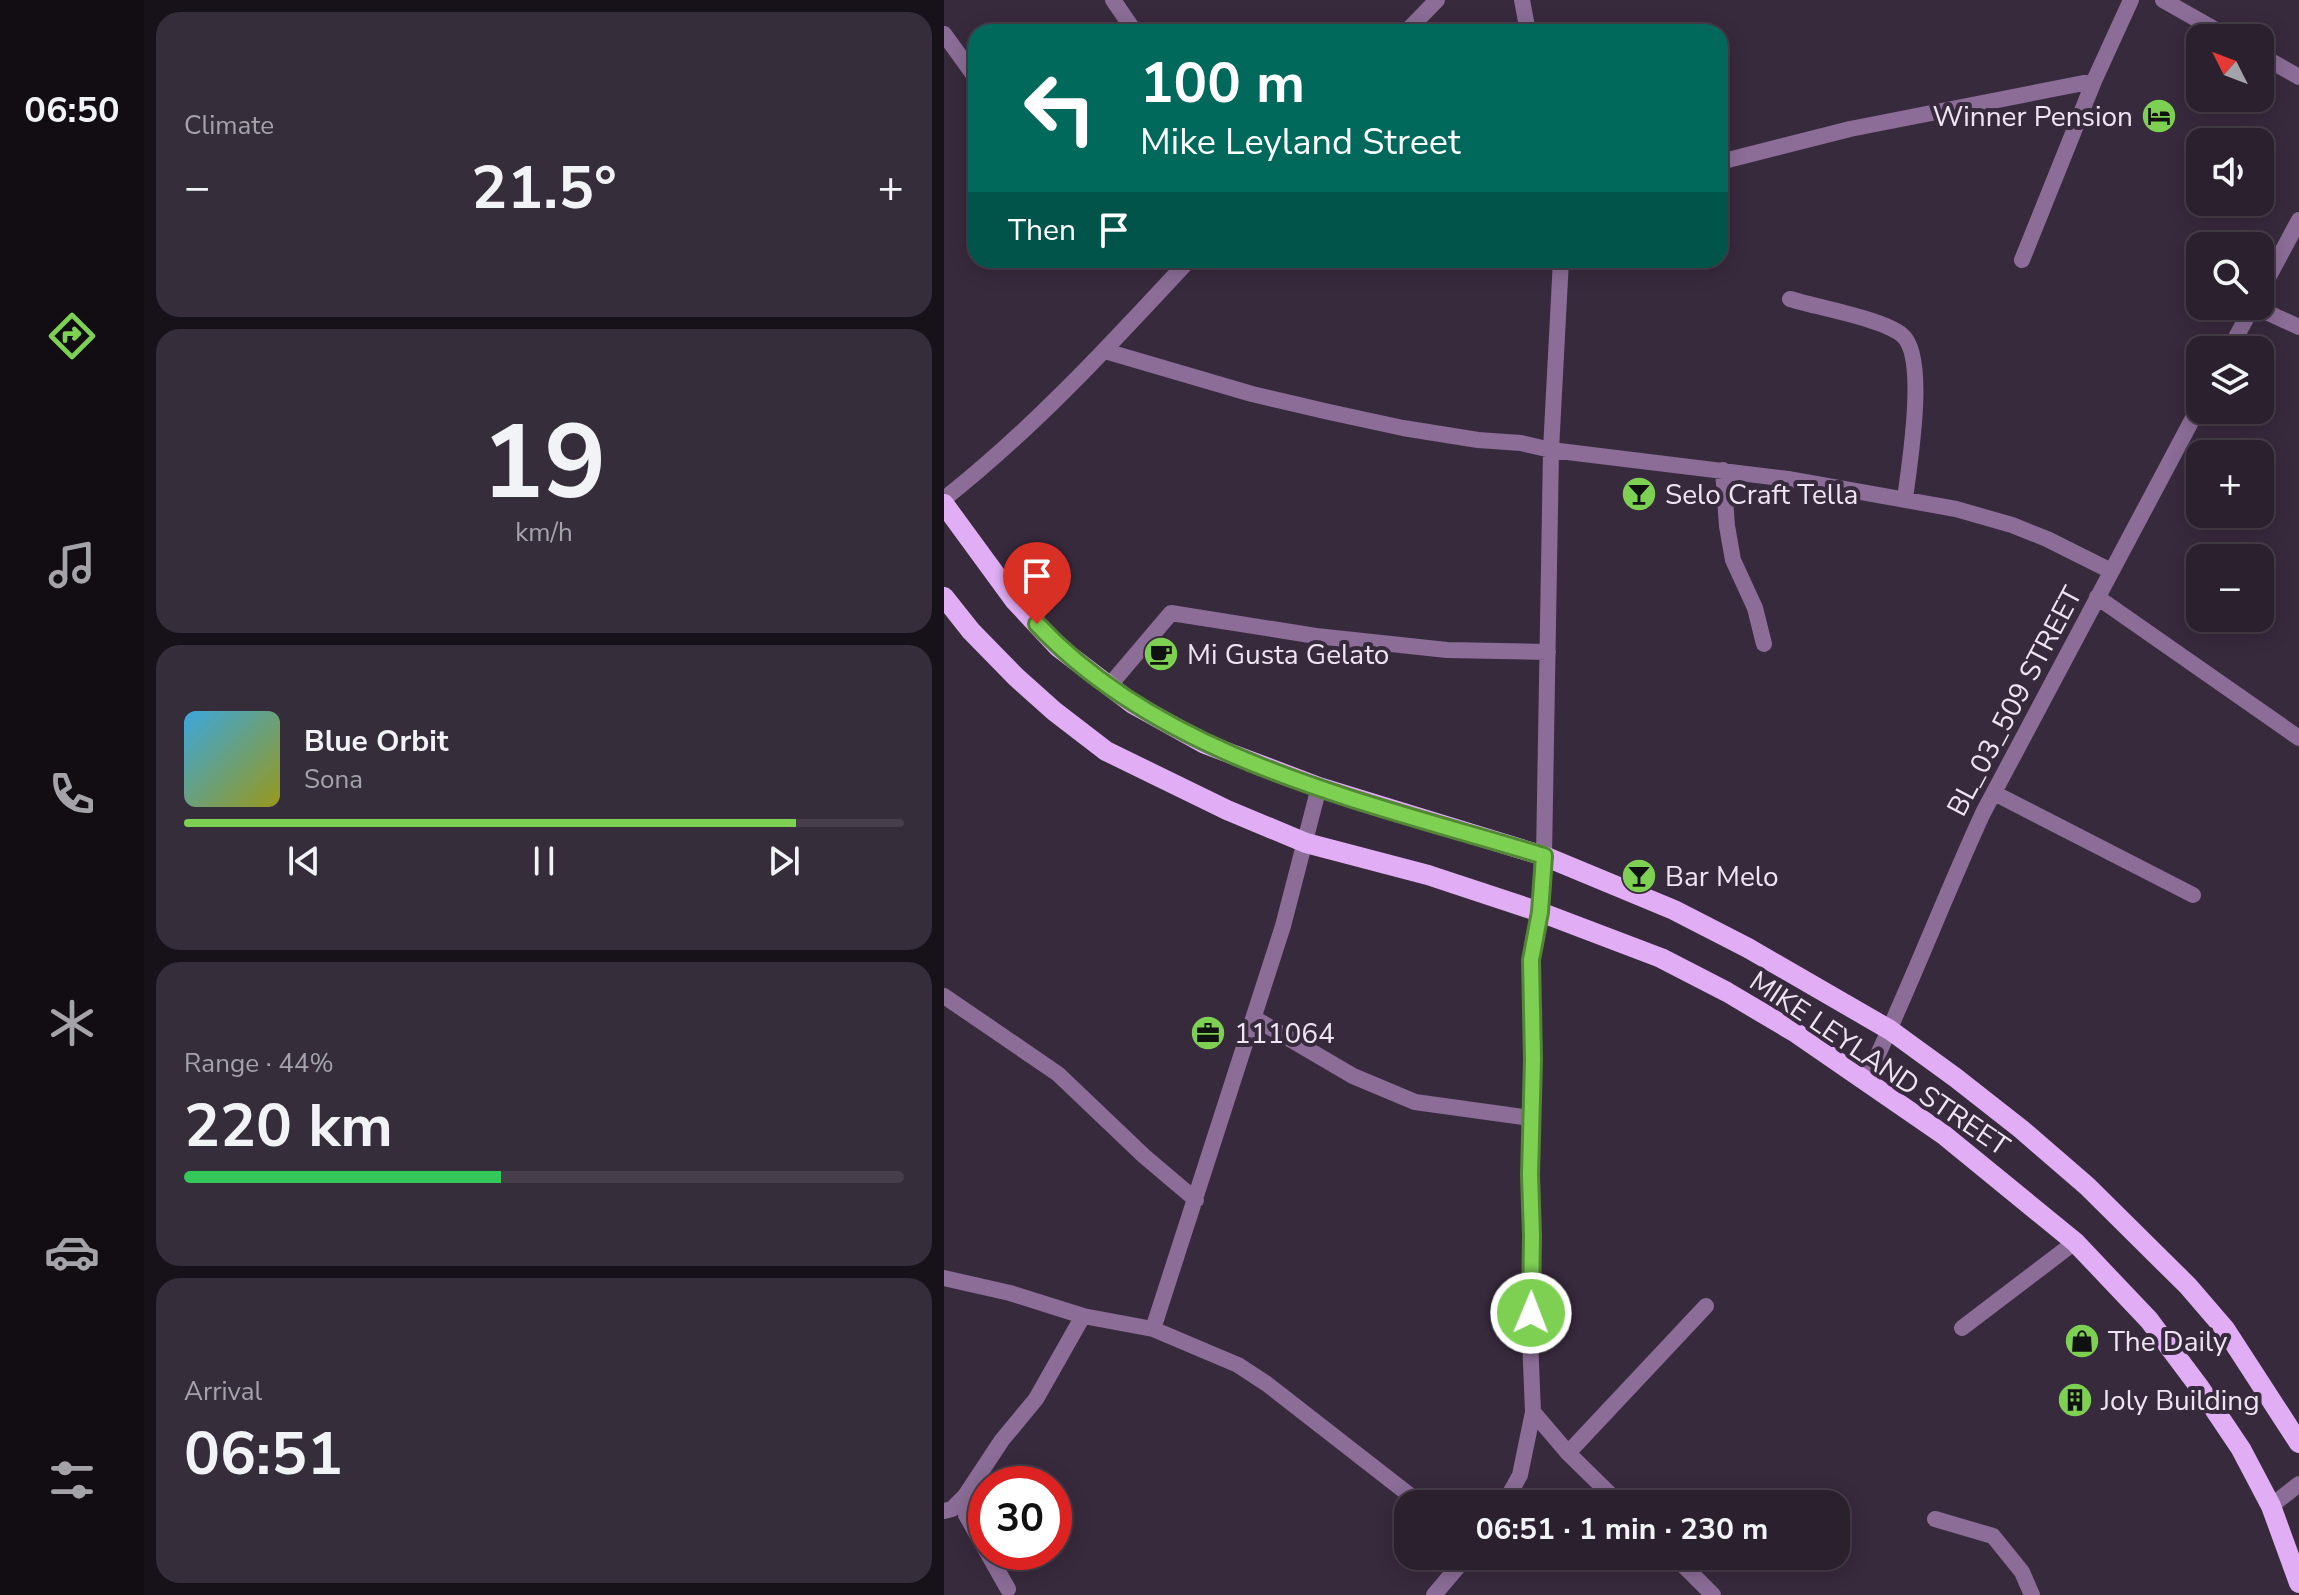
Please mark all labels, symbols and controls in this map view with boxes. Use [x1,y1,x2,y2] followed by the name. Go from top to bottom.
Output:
[2186,24,2274,112] north arrow
[2186,24,2274,632] map controls
[1140,45,1305,122] text: 100 m
[1008,56,1112,160] icon: left
[24,86,120,135] text: 06:50
[2140,97,2178,135] hotel icon: Winner Pension
[1932,98,2133,136] place label: Winner Pension
[184,108,274,143] text: Climate
[1140,118,1461,167] text: Mike Leyland Street
[2186,128,2274,216] button: sound
[471,147,617,229] text: 21.5°
[184,158,210,218] text: −
[878,158,904,218] text: +
[1092,208,1136,252] icon: arrive
[1008,210,1076,251] text: Then
[2186,232,2274,320] button: search
[44,308,100,364] icon: directions
[2186,336,2274,424] button: layers
[482,392,606,534] text: 19
[2186,440,2274,528] button: +
[1620,475,1658,513] bar icon: Selo Craft Tella
[1665,476,1858,514] place label: Selo Craft Tella
[515,515,573,550] text: km/h
[44,537,100,593] icon: music
[1003,542,1071,624] pin
[2186,544,2274,632] button: −
[1015,554,1059,598] icon: arrive
[1938,580,2092,823] street label: BL_03_509 STREET
[1142,635,1180,673] cafe icon: Mi Gusta Gelato
[1187,636,1389,674] place label: Mi Gusta Gelato
[304,721,448,762] text: Blue Orbit
[304,762,363,797] text: Sona
[44,766,100,822] icon: phone
[282,839,326,883] icon: previous
[522,839,566,883] icon: pause
[762,839,806,883] icon: next
[1620,857,1658,895] bar icon: Bar Melo
[1665,858,1779,896] place label: Bar Melo
[1742,963,2017,1165] street label: MIKE LEYLAND STREET
[44,995,100,1051] icon: climate
[1189,1014,1227,1052] office icon: 111064
[1234,1015,1335,1053] place label: 111064
[184,1046,334,1081] text: Range · 44%
[184,1085,393,1167] text: 220 km
[44,1224,100,1280] icon: car
[1489,1271,1573,1355] position arrow
[2063,1322,2101,1360] shop icon: The Daily
[2108,1323,2228,1361] place label: The Daily
[184,1374,262,1409] text: Arrival
[2056,1381,2094,1419] building icon: Joly Building
[2100,1382,2260,1420] place label: Joly Building
[184,1413,343,1495] text: 06:51
[44,1452,100,1508] icon: filters
[968,1466,1072,1570] speed limit sign: 30
[1476,1509,1768,1550] text: 06:51 · 1 min · 230 m

